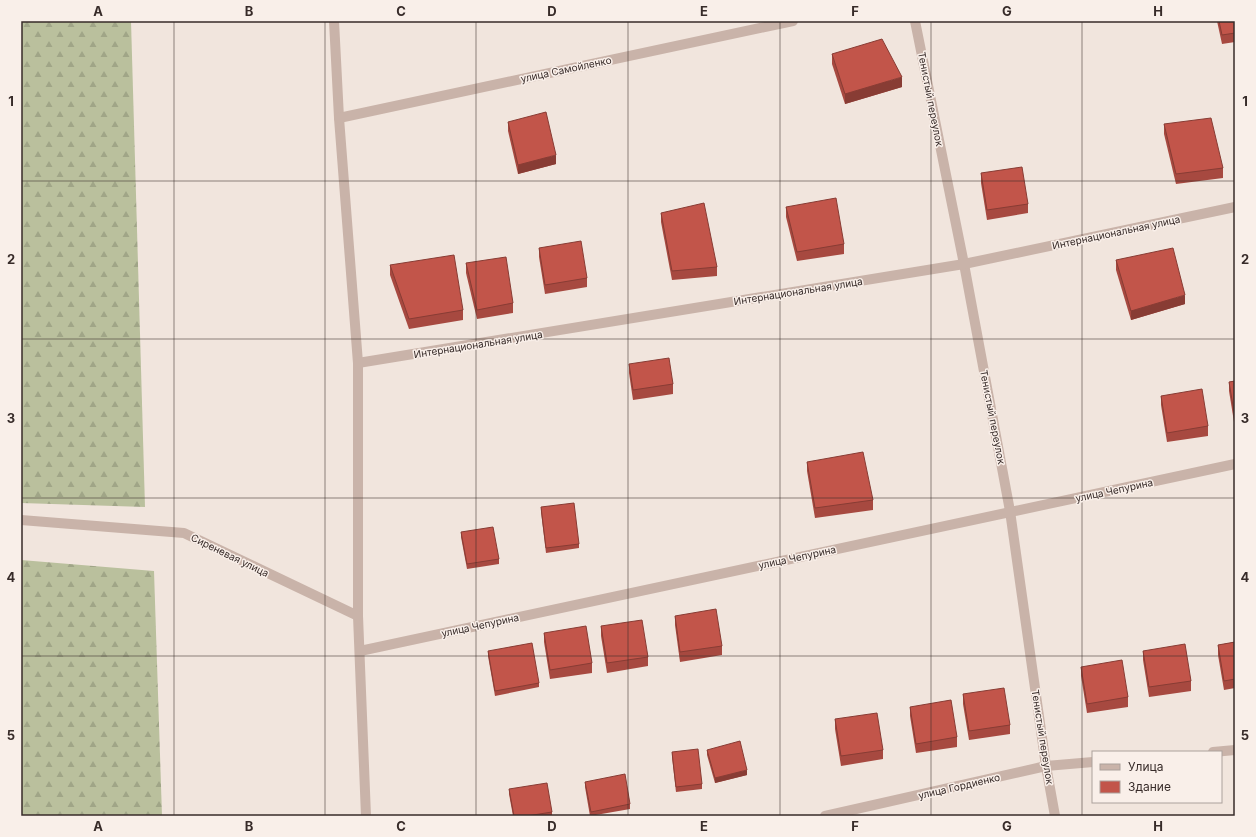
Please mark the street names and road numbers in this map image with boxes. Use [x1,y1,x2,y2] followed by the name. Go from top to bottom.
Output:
[916,51,946,148] street label: Тенистый переулок
[520,54,612,84] street label: улица Самойленко
[1051,213,1181,251] street label: Интернациональная улица
[733,275,863,307] street label: Интернациональная улица
[413,328,543,360] street label: Интернациональная улица
[978,369,1008,466] street label: Тенистый переулок
[1074,476,1154,504] street label: улица Чепурина
[189,531,271,579] street label: Сиреневая улица
[757,543,837,571] street label: улица Чепурина
[440,611,520,639] street label: улица Чепурина
[1030,689,1057,786] street label: Тенистый переулок
[917,771,1001,801] street label: улица Гордиенко

